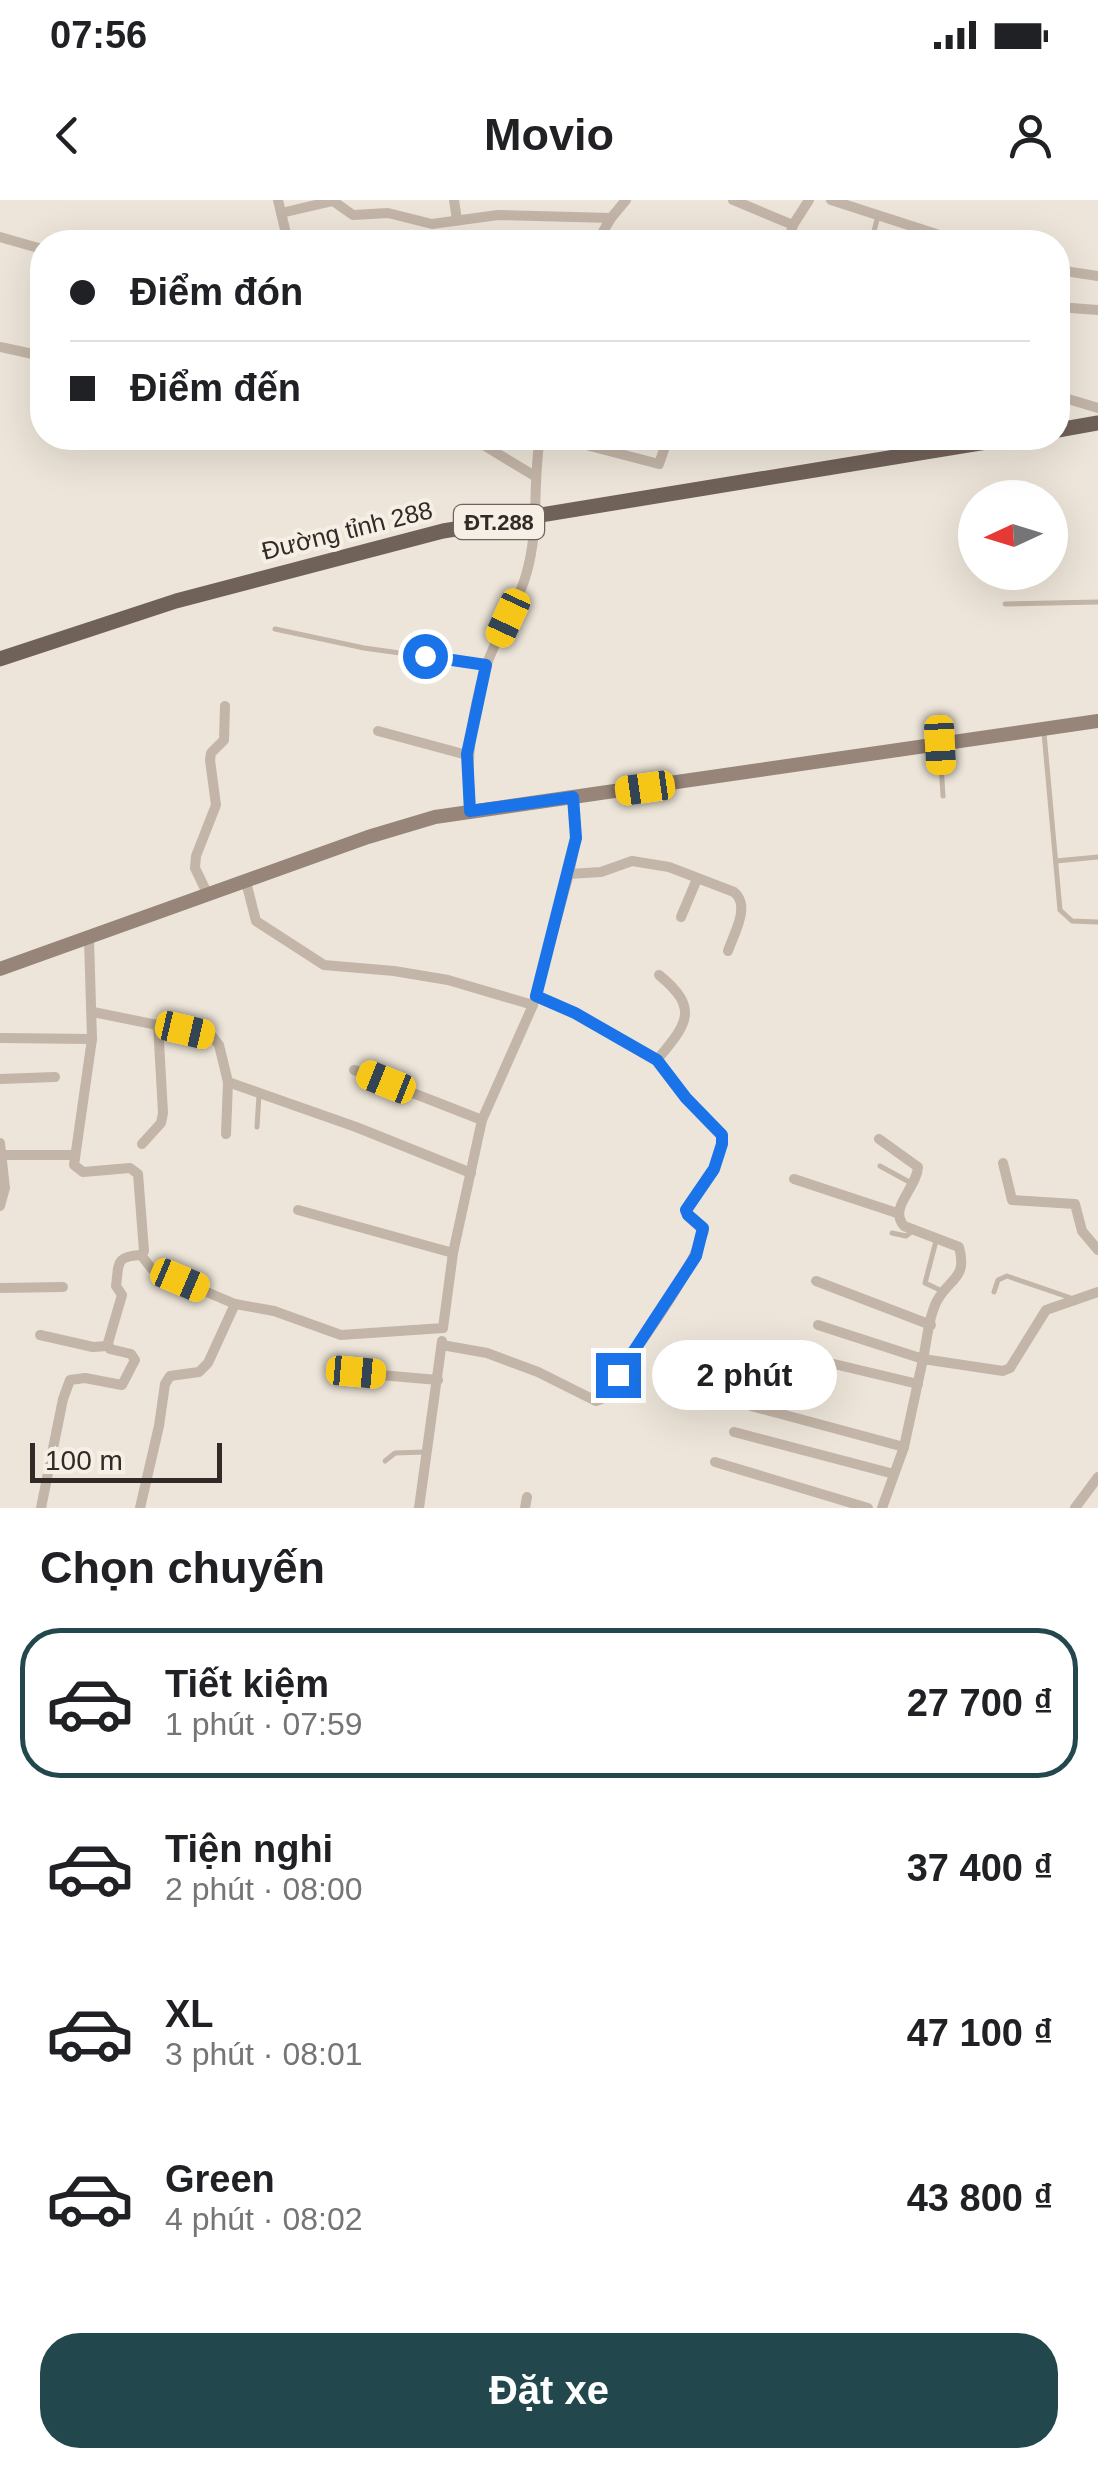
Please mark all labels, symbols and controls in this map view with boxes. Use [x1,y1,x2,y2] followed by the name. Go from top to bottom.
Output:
[50,14,147,56] text: 07:56
[40,108,95,163] icon: back
[1003,108,1058,163] icon: person
[484,109,614,160] text: Movio
[130,271,303,313] text: Điểm đón
[130,367,301,409] text: Điểm đến
[958,480,1068,590] north arrow
[958,480,1068,590] map controls
[259,495,435,565] street label: Đường tỉnh 288
[454,505,544,539] road number: ĐT.288
[482,584,534,652] car
[403,634,448,679] route start
[923,714,957,776] car
[613,769,677,807] car
[152,1009,218,1051] car
[353,1057,419,1107] car
[147,1254,213,1306] car
[653,1340,838,1410] callout: 2 phút
[596,1353,641,1398] route end
[325,1354,387,1390] car
[697,1357,792,1393] text: 2 phút
[30,1438,222,1482] scale bar
[45,1445,123,1476] text: 100 m
[40,1542,325,1593] text: Chọn chuyến
[45,1658,135,1748] icon: car
[165,1663,329,1705] text: Tiết kiệm
[907,1682,1053,1724] text: 27 700 ₫
[165,1706,362,1742] text: 1 phút · 07:59
[45,1823,135,1913] icon: car
[165,1828,333,1870] text: Tiện nghi
[907,1847,1053,1889] text: 37 400 ₫
[165,1871,362,1907] text: 2 phút · 08:00
[45,1988,135,2078] icon: car
[165,1993,214,2035] text: XL
[907,2012,1053,2054] text: 47 100 ₫
[165,2036,362,2072] text: 3 phút · 08:01
[45,2153,135,2243] icon: car
[165,2158,275,2200] text: Green
[907,2177,1053,2219] text: 43 800 ₫
[165,2201,362,2237] text: 4 phút · 08:02
[40,2333,1058,2448] button: Đặt xe

